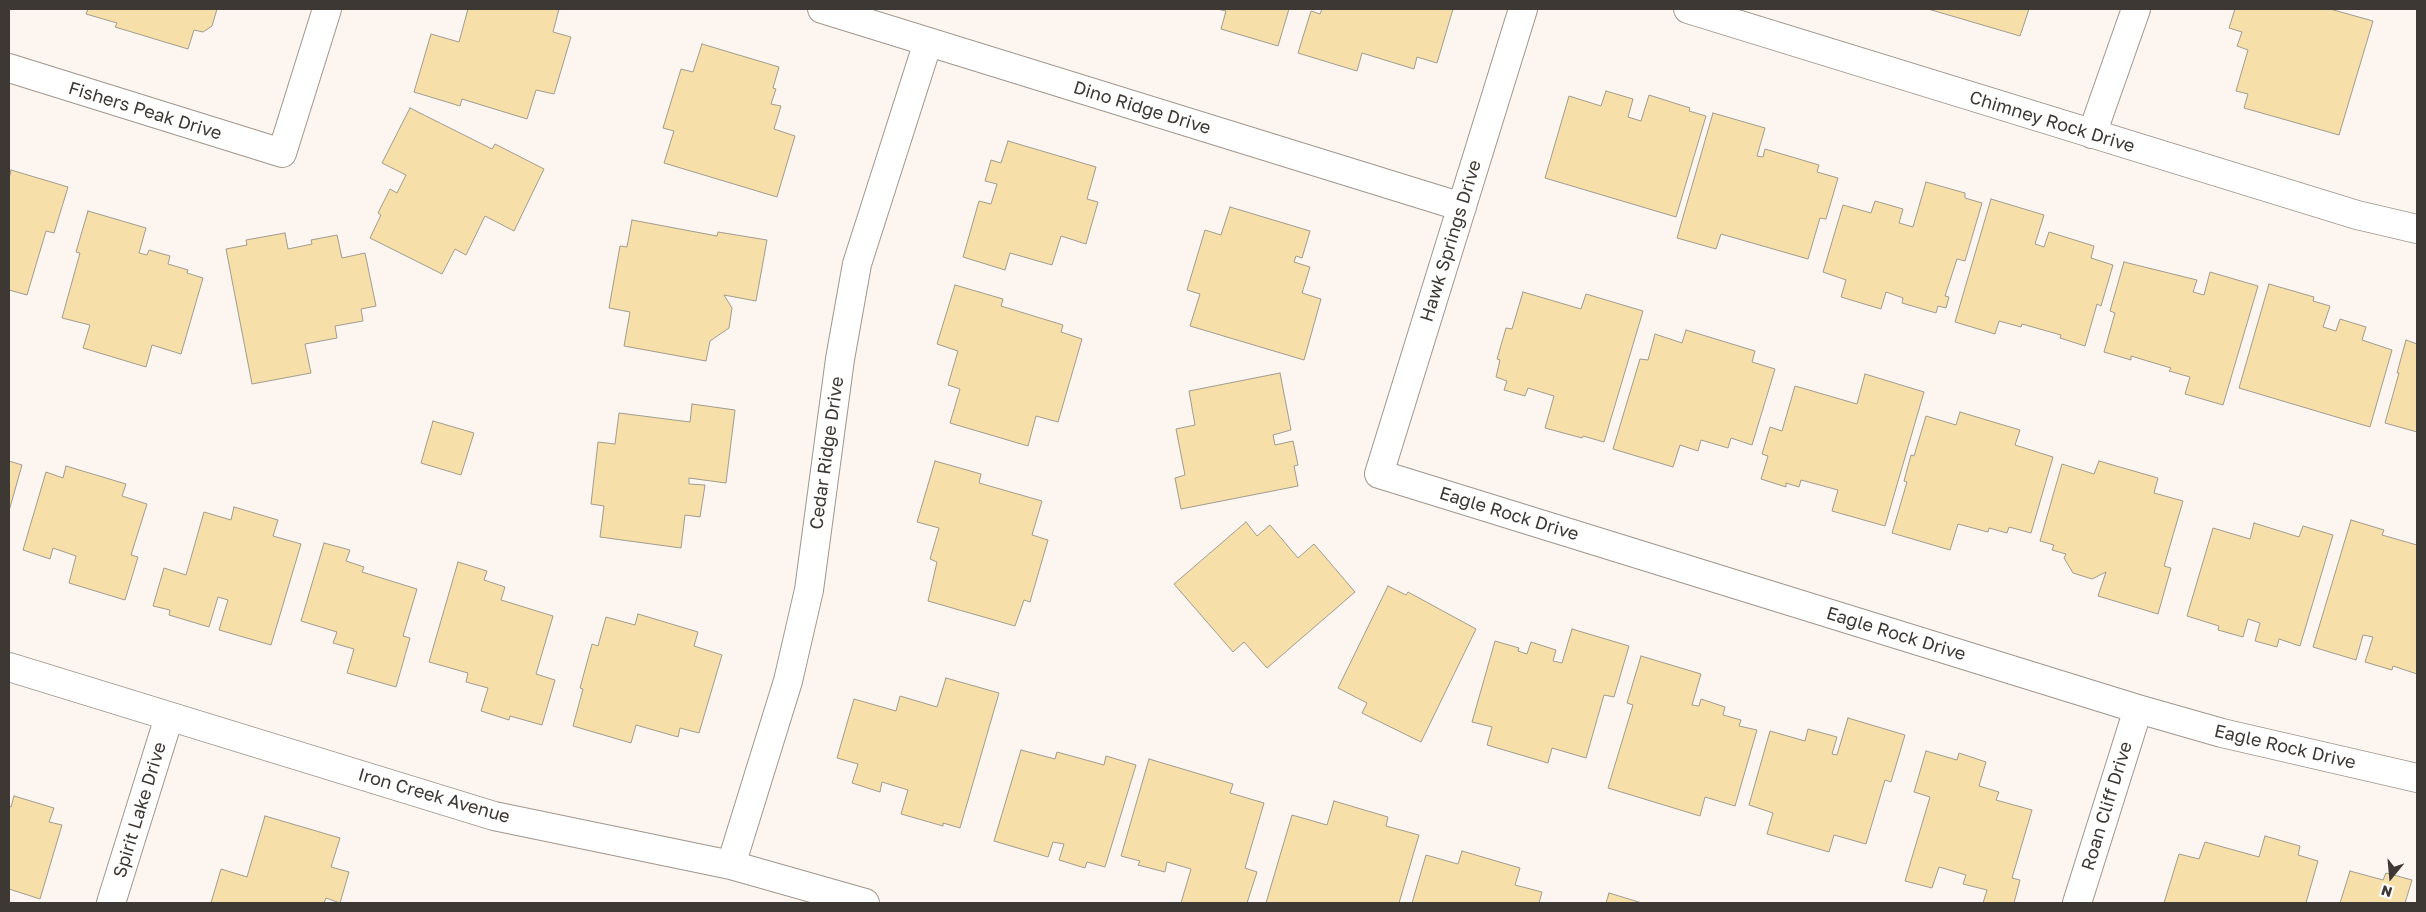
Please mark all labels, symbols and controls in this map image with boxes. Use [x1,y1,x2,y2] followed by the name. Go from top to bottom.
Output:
[66,77,224,145] street label: Fishers Peak Drive
[1071,77,1213,139] street label: Dino Ridge Drive
[1967,87,2137,157] street label: Chimney Rock Drive
[1416,157,1486,325] street label: Hawk Springs Drive
[806,375,848,531] street label: Cedar Ridge Drive
[1437,483,1581,545] street label: Eagle Rock Drive
[1824,603,1968,665] street label: Eagle Rock Drive
[2212,720,2358,774] street label: Eagle Rock Drive
[109,739,171,881] street label: Spirit Lake Drive
[2077,739,2137,873] street label: Roan Cliff Drive
[356,764,512,828] street label: Iron Creek Avenue
[2366,852,2416,902] north arrow
[2379,882,2394,902] text: N

